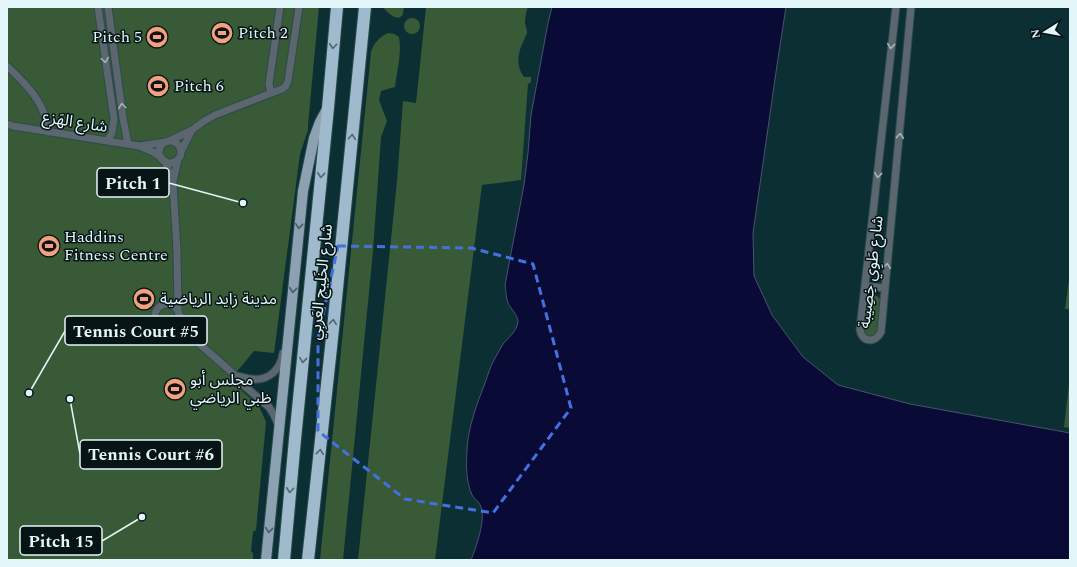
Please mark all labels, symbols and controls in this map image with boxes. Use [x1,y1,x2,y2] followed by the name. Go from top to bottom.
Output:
[1025,12,1065,52] north arrow
[209,20,235,46] sports icon: Pitch 2
[238,21,288,45] place label: Pitch 2
[144,24,170,50] sports icon: Pitch 5
[92,25,142,49] place label: Pitch 5
[1026,28,1045,40] text: N
[329,43,338,49] one-way arrow
[887,43,896,49] one-way arrow
[101,56,110,63] one-way arrow
[145,73,171,99] sports icon: Pitch 6
[174,74,224,98] place label: Pitch 6
[118,103,127,109] one-way arrow
[41,105,109,139] street label: شارع الهَزع
[895,133,904,139] one-way arrow
[347,134,356,140] one-way arrow
[97,168,169,197] callout: Pitch 1
[105,171,161,197] text: Pitch 1
[317,172,326,178] one-way arrow
[873,172,882,178] one-way arrow
[852,214,890,330] street label: شارع طَوِي خِصِيبة
[295,223,304,229] one-way arrow
[303,223,339,341] street label: شارع الخَلِيج العَربِي
[64,225,168,267] place label: Haddins Fitness Centre
[36,233,62,259] sports icon: Haddins Fitness Centre
[883,263,892,269] one-way arrow
[131,286,157,312] sports icon: مدينة زايد الرياضية
[160,287,277,311] place label: مدينة زايد الرياضية
[289,287,298,293] one-way arrow
[65,316,207,345] callout: Tennis Court #5
[73,319,199,345] text: Tennis Court #5
[329,319,338,325] one-way arrow
[298,357,307,363] one-way arrow
[190,368,272,410] place label: مجلس أبو ظبي الرياضي
[162,376,188,402] sports icon: مجلس أبو ظبي الرياضي
[80,440,222,469] callout: Tennis Court #6
[88,442,214,468] text: Tennis Court #6
[315,449,324,455] one-way arrow
[286,487,295,493] one-way arrow
[20,526,102,555] callout: Pitch 15
[264,527,273,533] one-way arrow
[28,529,94,555] text: Pitch 15

